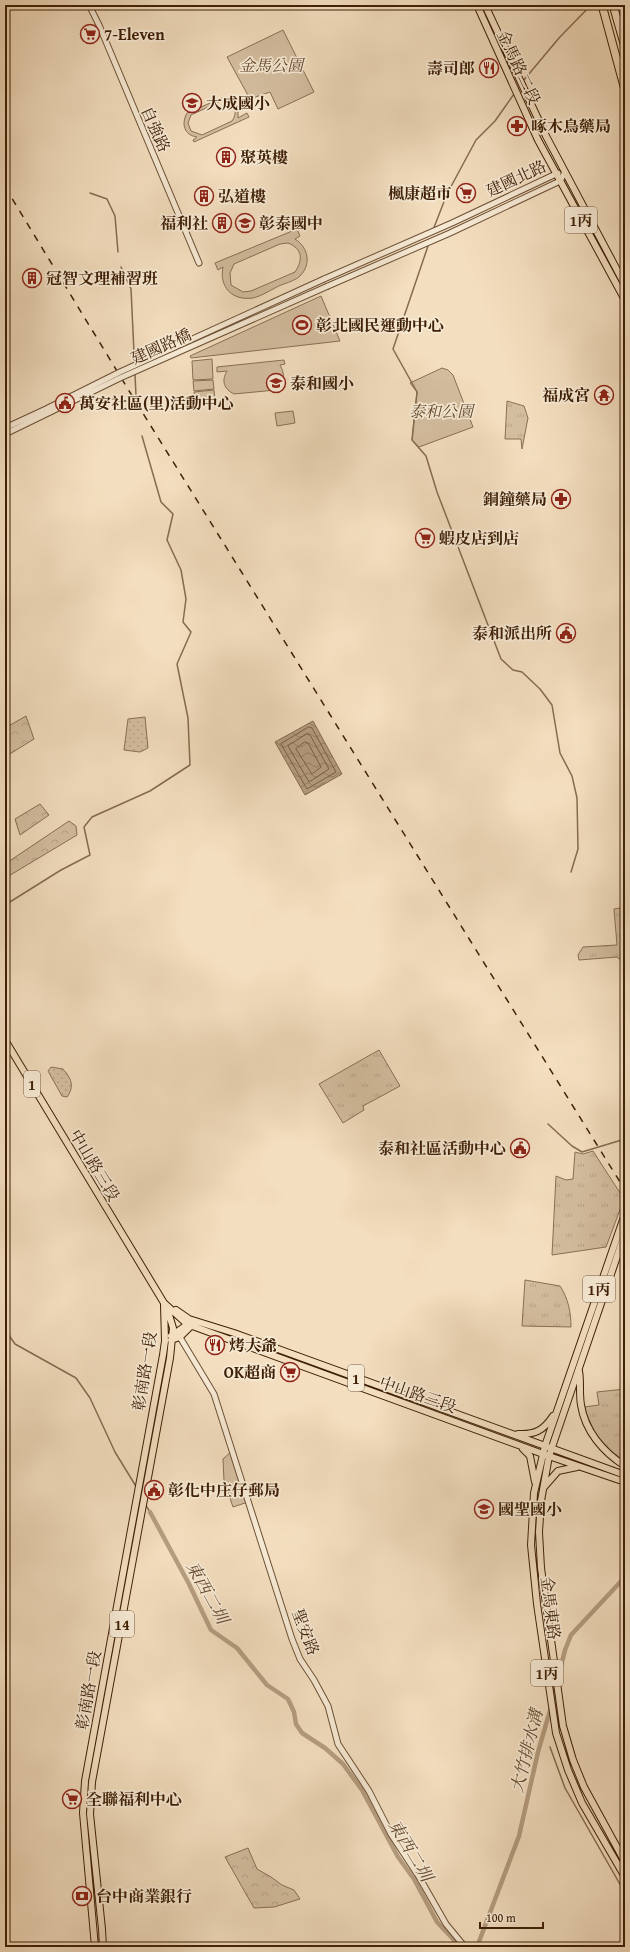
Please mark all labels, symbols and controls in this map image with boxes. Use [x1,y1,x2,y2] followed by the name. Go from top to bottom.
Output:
[104,22,165,46] place label: 7-Eleven
[79,23,101,45] supermarket icon: 7-Eleven
[491,26,547,108] street label: 金馬路二段
[239,53,306,77] park label: 金馬公園
[427,56,475,80] place label: 壽司郎
[478,57,500,79] restaurant icon: 壽司郎
[206,91,270,115] place label: 大成國小
[181,92,203,114] school or university icon: 大成國小
[135,102,177,156] street label: 自強路
[531,114,611,138] place label: 啄木鳥藥局
[506,115,528,137] pharmacy icon: 啄木鳥藥局
[240,145,288,169] place label: 聚英樓
[215,146,237,168] building icon: 聚英樓
[482,154,550,202] street label: 建國北路
[388,181,452,205] place label: 楓康超市
[455,182,477,204] supermarket icon: 楓康超市
[218,184,266,208] place label: 弘道樓
[193,185,215,207] building icon: 弘道樓
[565,207,597,233] road number: 1丙
[160,211,208,235] place label: 福利社
[259,211,323,235] place label: 彰泰國中
[211,212,233,234] building icon: 福利社
[234,212,256,234] school or university icon: 彰泰國中
[46,266,158,290] place label: 冠智文理補習班
[21,267,43,289] building icon: 冠智文理補習班
[316,313,444,337] place label: 彰北國民運動中心
[291,314,313,336] sports icon: 彰北國民運動中心
[127,322,195,370] street label: 建國路橋
[290,371,354,395] place label: 泰和國小
[265,372,287,394] school or university icon: 泰和國小
[542,383,590,407] place label: 福成宮
[593,384,615,406] temple icon: 福成宮
[79,391,234,415] place label: 萬安社區(里)活動中心
[54,392,76,414] public building icon: 萬安社區(里)活動中心
[409,399,476,423] park label: 泰和公園
[483,487,547,511] place label: 銅鐘藥局
[550,488,572,510] pharmacy icon: 銅鐘藥局
[439,526,519,550] place label: 蝦皮店到店
[414,527,436,549] supermarket icon: 蝦皮店到店
[472,621,552,645] place label: 泰和派出所
[555,622,577,644] public building icon: 泰和派出所
[24,1071,40,1097] road number: 1
[64,1125,126,1205] street label: 中山路三段
[378,1136,506,1160] place label: 泰和社區活動中心
[509,1137,531,1159] public building icon: 泰和社區活動中心
[583,1276,615,1302] road number: 1丙
[126,1330,162,1412] street label: 彰南路一段
[229,1333,277,1357] place label: 烤大爺
[204,1334,226,1356] restaurant icon: 烤大爺
[224,1360,276,1384] place label: OK超商
[279,1361,301,1383] supermarket icon: OK超商
[348,1365,364,1391] road number: 1
[376,1370,460,1418] street label: 中山路三段
[168,1478,280,1502] place label: 彰化中庄仔郵局
[143,1479,165,1501] public building icon: 彰化中庄仔郵局
[498,1497,562,1521] place label: 國聖國小
[473,1498,495,1520] school or university icon: 國聖國小
[181,1556,237,1630] water label: 東西二圳
[535,1575,567,1641] street label: 金馬東路
[286,1605,326,1659] street label: 聖安路
[110,1611,134,1637] road number: 14
[69,1649,107,1731] street label: 彰南路一段
[531,1660,563,1686] road number: 1丙
[504,1704,549,1795] water label: 大竹排水溝
[86,1787,182,1811] place label: 全聯福利中心
[61,1788,83,1810] supermarket icon: 全聯福利中心
[383,1814,441,1888] water label: 東西二圳
[96,1884,192,1908] place label: 台中商業銀行
[71,1885,93,1907] bank icon: 台中商業銀行
[480,1904,543,1930] scale bar
[486,1909,516,1926] text: 100 m

